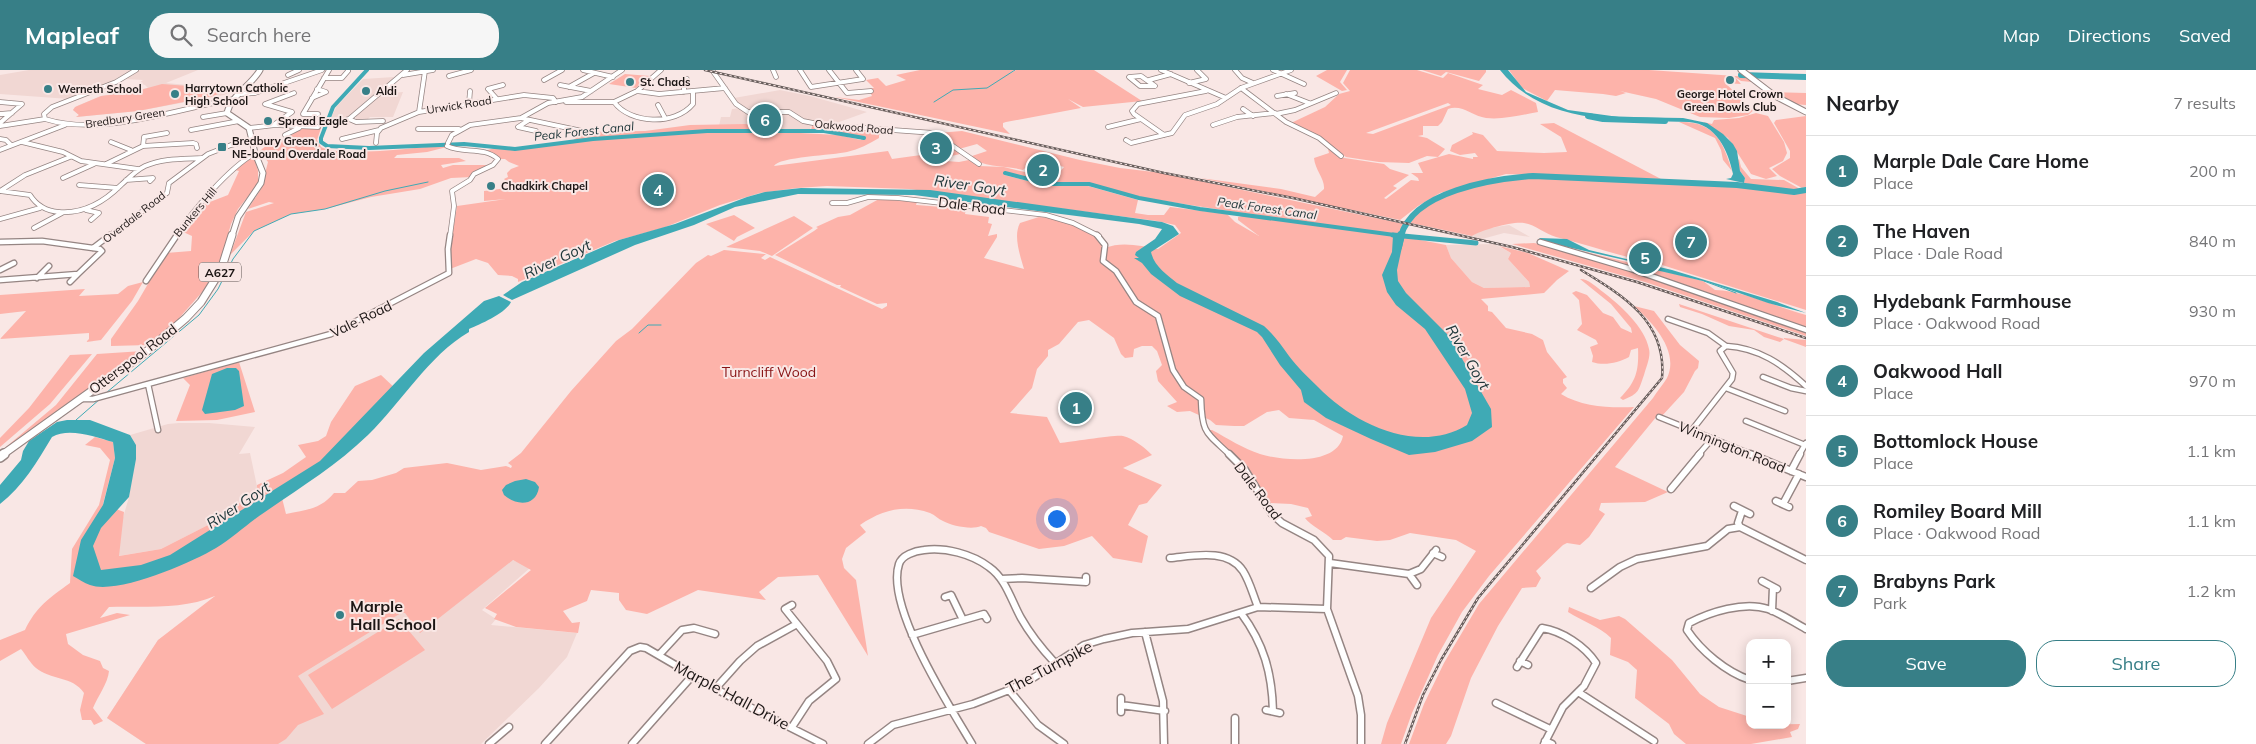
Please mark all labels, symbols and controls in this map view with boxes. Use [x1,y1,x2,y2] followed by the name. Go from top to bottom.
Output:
[149,13,499,58] search box
[25,20,119,50] text: Mapleaf
[167,21,195,49] icon: search
[207,23,311,47] text: Search here
[2003,24,2040,47] text: Map
[2068,24,2151,47] text: Directions
[2179,24,2231,47] text: Saved
[1724,74,1736,86] marker: George Hotel Crown Green Bowls Club
[640,75,691,89] place label: St. Chads
[624,76,636,88] marker: St. Chads
[185,81,289,108] place label: Harrytown Catholic High School
[58,82,142,96] place label: Werneth School
[42,83,54,95] marker: Werneth School
[376,84,397,98] place label: Aldi
[360,85,372,97] marker: Aldi
[1677,87,1783,114] place label: George Hotel Crown Green Bowls Club
[169,88,181,100] marker: Harrytown Catholic High School
[1826,90,1899,116] text: Nearby
[426,93,492,117] street label: Urwick Road
[2173,93,2236,113] text: 7 results
[749,101,781,139] pin: 6
[84,105,166,131] street label: Bredbury Green
[278,114,348,128] place label: Spread Eagle
[262,115,274,127] marker: Spread Eagle
[814,117,894,137] street label: Oakwood Road
[533,118,635,144] water label: Peak Forest Canal
[920,129,952,167] pin: 3
[232,134,366,161] place label: Bredbury Green, NE-bound Overdale Road
[216,141,228,153] marker: Bredbury Green, NE-bound Overdale Road
[1873,149,2089,173] text: Marple Dale Care Home
[1027,151,1059,189] pin: 2
[1837,161,1847,181] text: 1
[2189,161,2236,181] text: 200 m
[642,171,674,209] pin: 4
[933,171,1008,200] water label: River Goyt
[1873,173,1913,193] text: Place
[501,179,588,193] place label: Chadkirk Chapel
[485,180,497,192] marker: Chadkirk Chapel
[170,184,220,240] street label: Bunkers Hill
[100,188,168,246] street label: Overdale Road
[937,193,1007,219] street label: Dale Road
[1216,194,1318,222] water label: Peak Forest Canal
[1873,219,1970,243] text: The Haven
[1675,223,1707,261] pin: 7
[1837,231,1847,251] text: 2
[2189,231,2236,251] text: 840 m
[520,235,594,283] water label: River Goyt
[1629,239,1661,277] pin: 5
[1873,243,2003,263] text: Place · Dale Road
[199,262,241,282] road number: A627
[1873,289,2072,313] text: Hydebank Farmhouse
[327,296,395,342] street label: Vale Road
[1837,301,1847,321] text: 3
[2189,301,2236,321] text: 930 m
[1873,313,2040,333] text: Place · Oakwood Road
[85,320,181,398] street label: Otterspool Road
[1442,321,1495,394] water label: River Goyt
[1873,359,2002,383] text: Oakwood Hall
[722,363,816,381] park label: Turncliff Wood
[1837,371,1847,391] text: 4
[2189,371,2236,391] text: 970 m
[1873,383,1913,403] text: Place
[1060,389,1092,427] pin: 1
[1676,417,1788,477] street label: Winnington Road
[1873,429,2038,453] text: Bottomlock House
[1837,441,1847,461] text: 5
[2187,441,2236,461] text: 1.1 km
[1873,453,1913,473] text: Place
[1230,459,1286,523] street label: Dale Road
[203,477,274,533] water label: River Goyt
[1873,499,2042,523] text: Romiley Board Mill
[1044,506,1070,532] your location
[1837,511,1847,531] text: 6
[2187,511,2236,531] text: 1.1 km
[1873,523,2040,543] text: Place · Oakwood Road
[1873,569,1995,593] text: Brabyns Park
[1837,581,1847,601] text: 7
[2187,581,2236,601] text: 1.2 km
[1873,593,1907,613] text: Park
[350,596,436,634] place label: Marple Hall School
[334,609,346,621] marker: Marple Hall School
[1002,636,1096,698] street label: The Turnpike
[1746,639,1791,729] map controls
[1746,639,1791,684] button: +
[1826,640,2026,687] button: Save
[2036,640,2236,687] button: Share
[671,656,793,734] street label: Marple Hall Drive
[1746,684,1791,729] button: −

